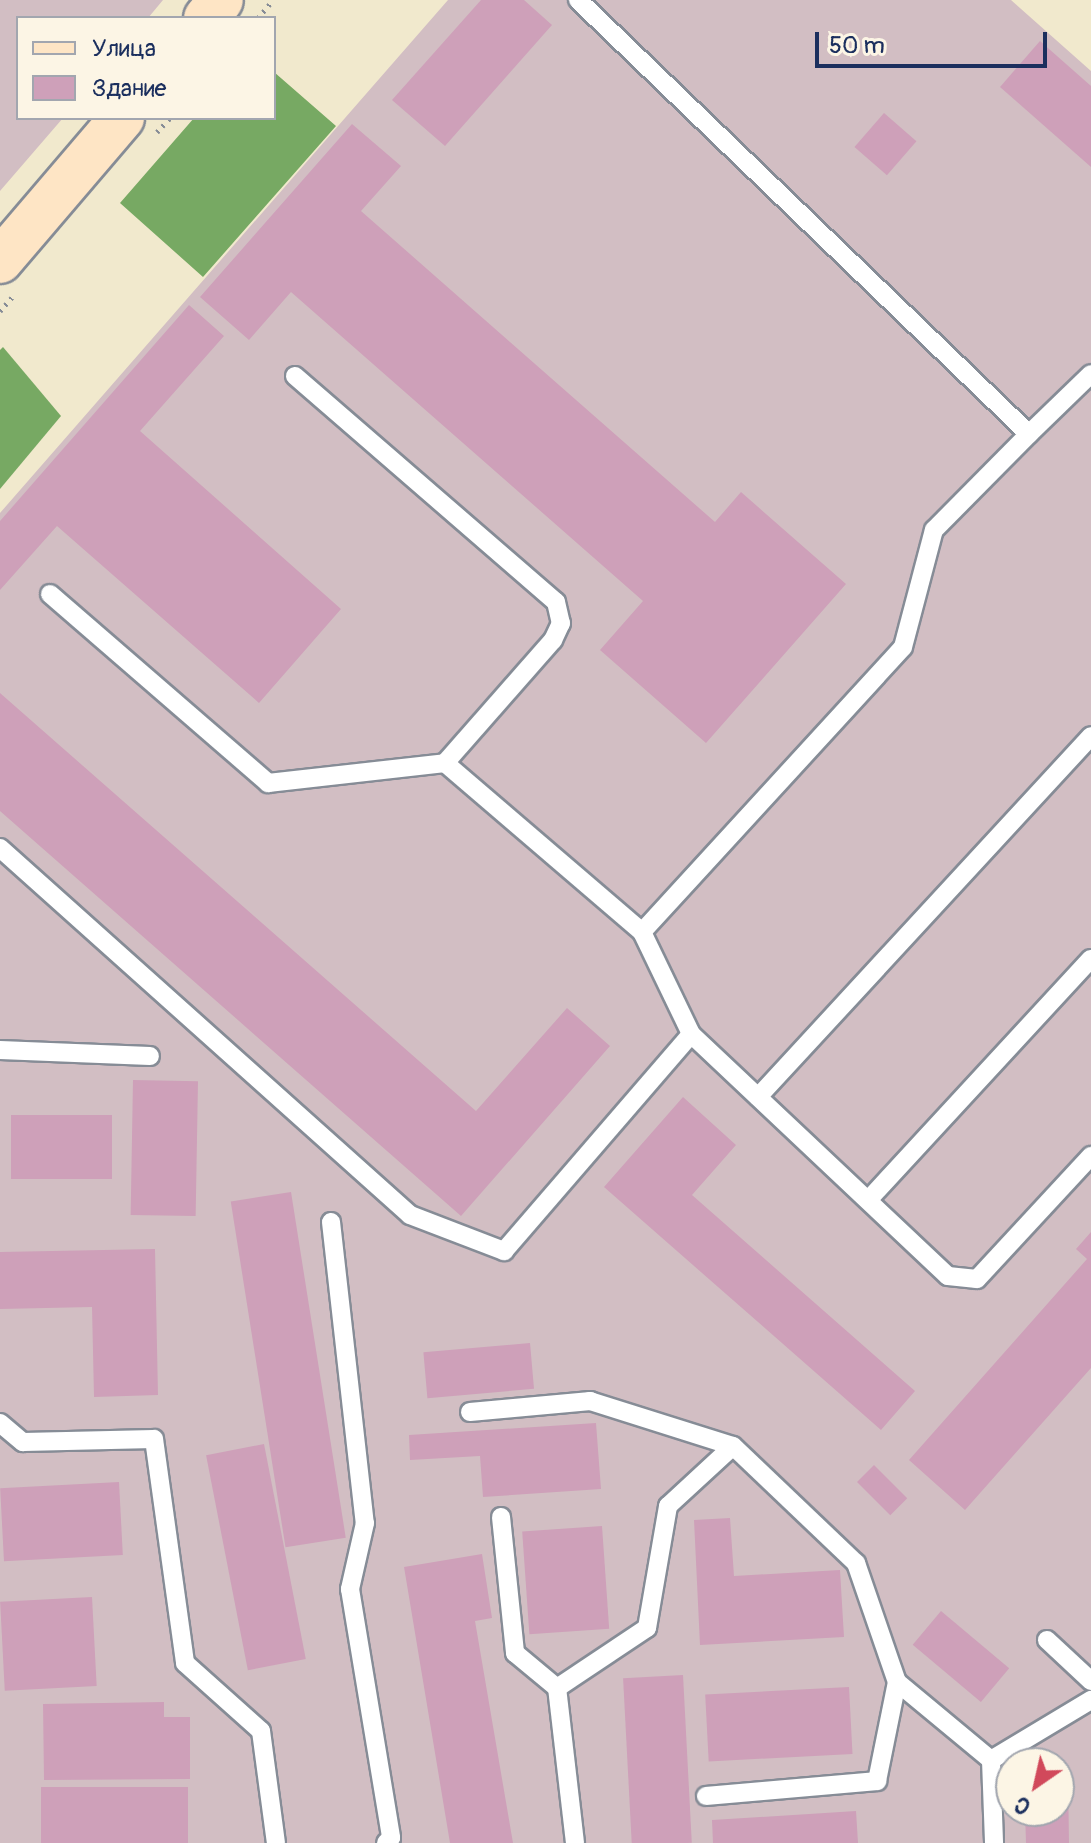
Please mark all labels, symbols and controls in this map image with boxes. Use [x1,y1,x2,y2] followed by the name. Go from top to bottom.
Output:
[16,16,276,120] legend
[819,16,1051,66] scale bar
[829,31,885,60] text: 50 m
[92,34,156,63] text: Улица
[92,74,166,103] text: Здание
[995,1747,1075,1827] north arrow
[1009,1790,1036,1821] text: С

